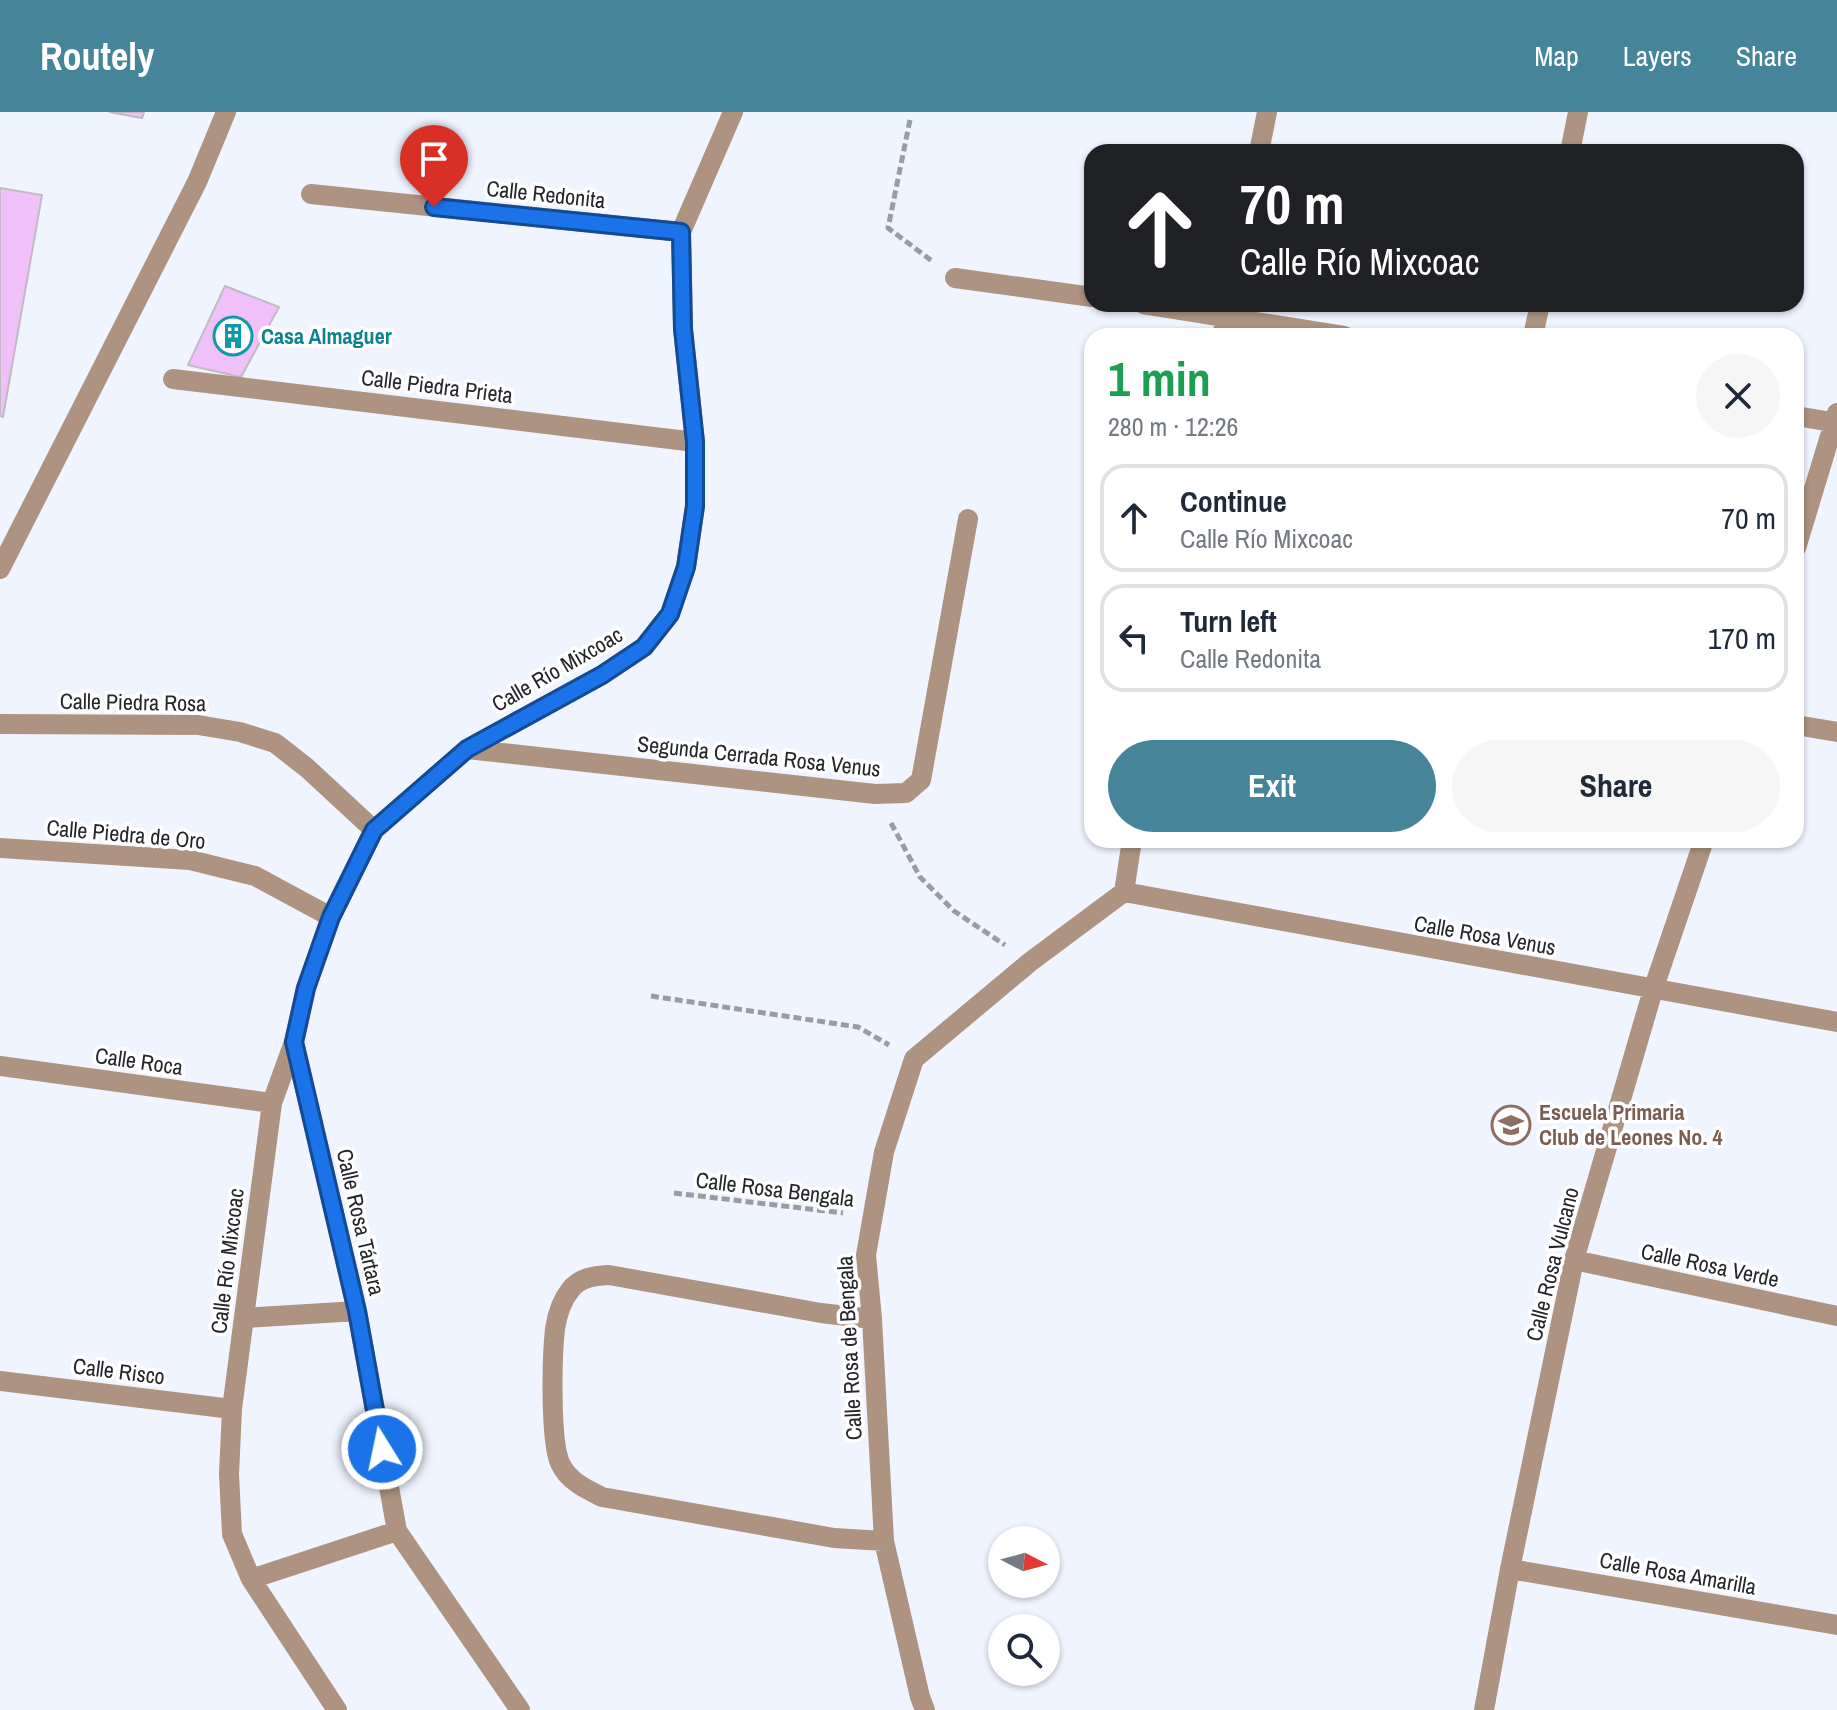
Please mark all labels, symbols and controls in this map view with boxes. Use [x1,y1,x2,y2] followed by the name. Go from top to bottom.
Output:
[40,31,154,82] text: Routely
[1534,37,1579,75] text: Map
[1623,37,1692,75] text: Layers
[1736,37,1797,75] text: Share
[400,125,468,207] pin
[412,137,456,181] icon: arrive
[1240,166,1345,241] text: 70 m
[485,173,607,215] street label: Calle Redonita
[1108,176,1212,280] icon: ahead
[1240,238,1480,286] text: Calle Río Mixcoac
[212,315,254,357] building icon: Casa Almaguer
[261,321,392,351] place label: Casa Almaguer
[1108,346,1211,411] text: 1 min
[1696,354,1780,438] button: close
[360,362,514,410] street label: Calle Piedra Prieta
[1108,409,1238,444] text: 280 m · 12:26
[1180,481,1287,521] text: Continue
[1112,496,1156,540] icon: ahead
[1721,498,1776,538] text: 70 m
[1180,521,1353,556] text: Calle Río Mixcoac
[1180,601,1277,641] text: Turn left
[1112,616,1156,660] icon: left
[1708,618,1776,658] text: 170 m
[486,619,628,719] street label: Calle Río Mixcoac
[1180,641,1321,676] text: Calle Redonita
[60,686,206,718] street label: Calle Piedra Rosa
[636,728,882,784] street label: Segunda Cerrada Rosa Venus
[1108,740,1436,832] button: Exit
[1452,740,1780,832] button: Share
[45,812,207,856] street label: Calle Piedra de Oro
[1412,908,1558,962] street label: Calle Rosa Venus
[93,1040,185,1082] street label: Calle Roca
[1539,1097,1722,1152] place label: Escuela Primaria Club de Leones No. 4
[1490,1104,1532,1146] school or university icon: Escuela Primaria Club de Leones No. 4
[330,1146,392,1298] street label: Calle Rosa Tártara
[694,1164,856,1214] street label: Calle Rosa Bengala
[1518,1184,1586,1344] street label: Calle Rosa Vulcano
[203,1187,251,1335] street label: Calle Río Mixcoac
[1638,1236,1782,1294] street label: Calle Rosa Verde
[829,1255,869,1441] street label: Calle Rosa de Bengala
[71,1350,167,1392] street label: Calle Risco
[340,1407,424,1491] position arrow
[988,1526,1060,1598] north arrow
[988,1526,1060,1686] map controls
[1597,1544,1759,1602] street label: Calle Rosa Amarilla
[988,1614,1060,1686] button: search

